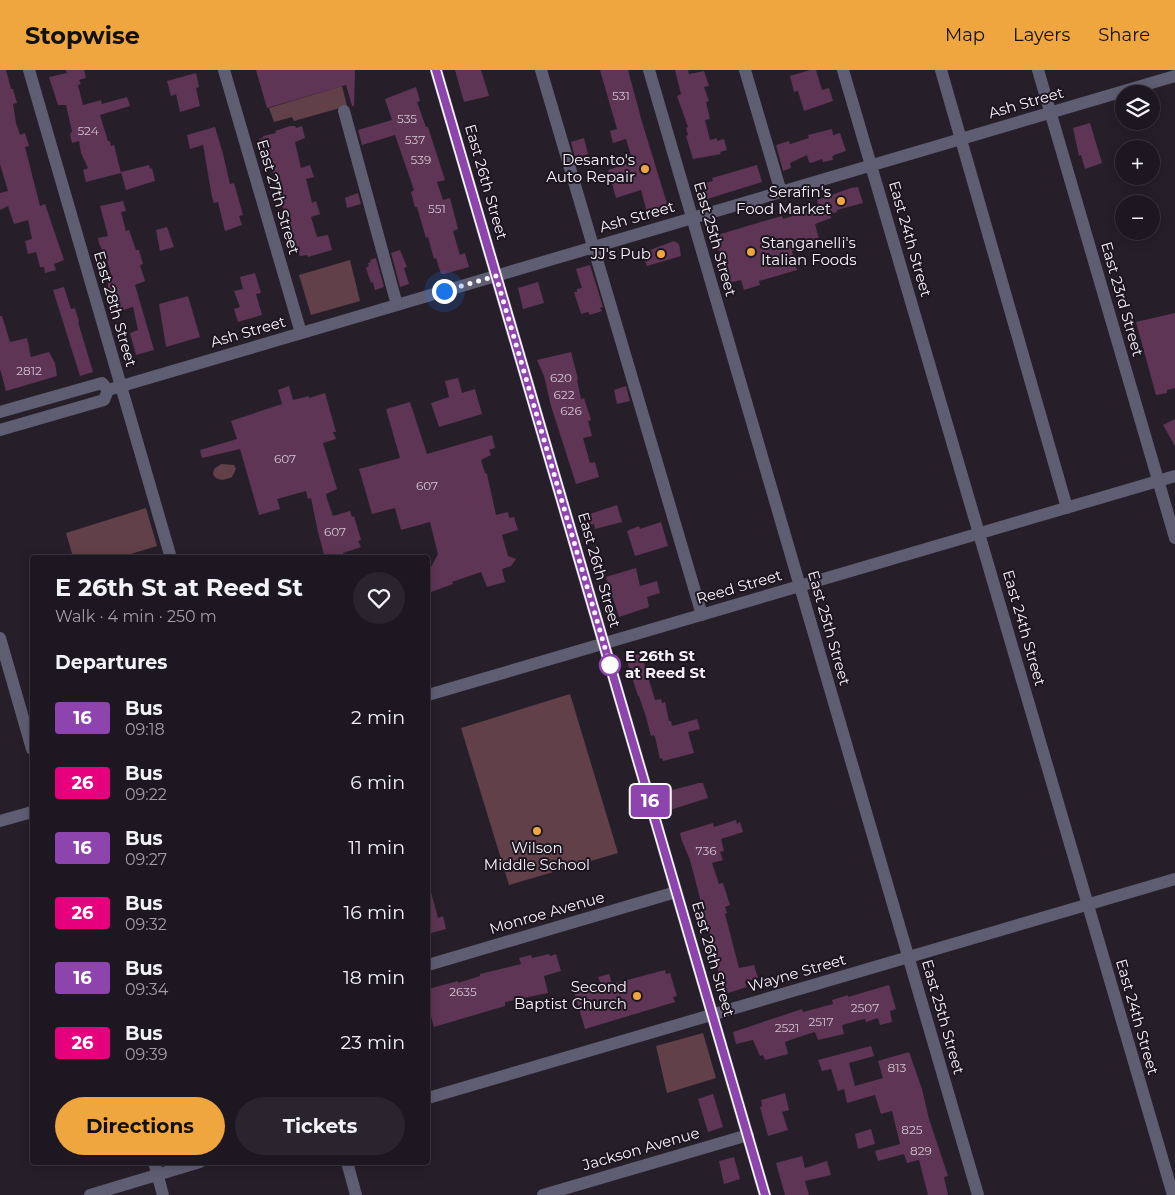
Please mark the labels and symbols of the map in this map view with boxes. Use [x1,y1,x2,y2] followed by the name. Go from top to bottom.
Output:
[986,83,1066,122] street label: Ash Street
[612,88,630,103] house number: 531
[397,111,417,126] house number: 535
[461,122,512,242] street label: East 26th Street
[77,123,99,138] house number: 524
[405,132,425,147] house number: 537
[253,137,304,257] street label: East 27th Street
[546,150,635,186] place label: Desanto's Auto Repair
[411,152,431,167] house number: 539
[639,163,651,175] marker: Desanto's Auto Repair
[690,179,741,299] street label: East 25th Street
[885,179,936,299] street label: East 24th Street
[736,182,831,218] place label: Serafin's Food Market
[835,195,847,207] marker: Serafin's Food Market
[597,197,677,236] street label: Ash Street
[428,201,446,216] house number: 551
[761,233,857,269] place label: Stanganelli's Italian Foods
[1097,239,1148,358] street label: East 23rd Street
[590,244,651,263] place label: JJ's Pub
[745,246,757,258] marker: Stanganelli's Italian Foods
[655,248,667,260] marker: JJ's Pub
[90,249,141,369] street label: East 28th Street
[432,279,457,304] your location
[208,312,288,351] street label: Ash Street
[16,363,42,378] house number: 2812
[550,370,572,385] house number: 620
[554,387,575,402] house number: 622
[560,403,582,418] house number: 626
[274,451,296,466] house number: 607
[416,478,438,493] house number: 607
[574,510,625,630] street label: East 26th Street
[324,524,346,539] house number: 607
[694,565,784,608] street label: Reed Street
[804,568,855,688] street label: East 25th Street
[999,568,1050,688] street label: East 24th Street
[625,646,706,682] place label: E 26th St at Reed St
[599,654,621,676] marker: E 26th St at Reed St
[628,785,672,817] line badge: 16
[531,825,543,837] marker: Wilson Middle School
[484,838,590,874] place label: Wilson Middle School
[695,843,717,858] house number: 736
[487,887,607,938] street label: Monroe Avenue
[688,899,739,1019] street label: East 26th Street
[746,949,848,996] street label: Wayne Street
[918,957,969,1077] street label: East 25th Street
[1112,957,1163,1077] street label: East 24th Street
[514,977,627,1013] place label: Second Baptist Church
[449,984,477,999] house number: 2635
[631,990,643,1002] marker: Second Baptist Church
[851,1000,879,1015] house number: 2507
[808,1014,834,1029] house number: 2517
[775,1020,799,1035] house number: 2521
[888,1060,907,1075] house number: 813
[901,1122,923,1137] house number: 825
[579,1123,702,1175] street label: Jackson Avenue
[910,1143,932,1158] house number: 829

